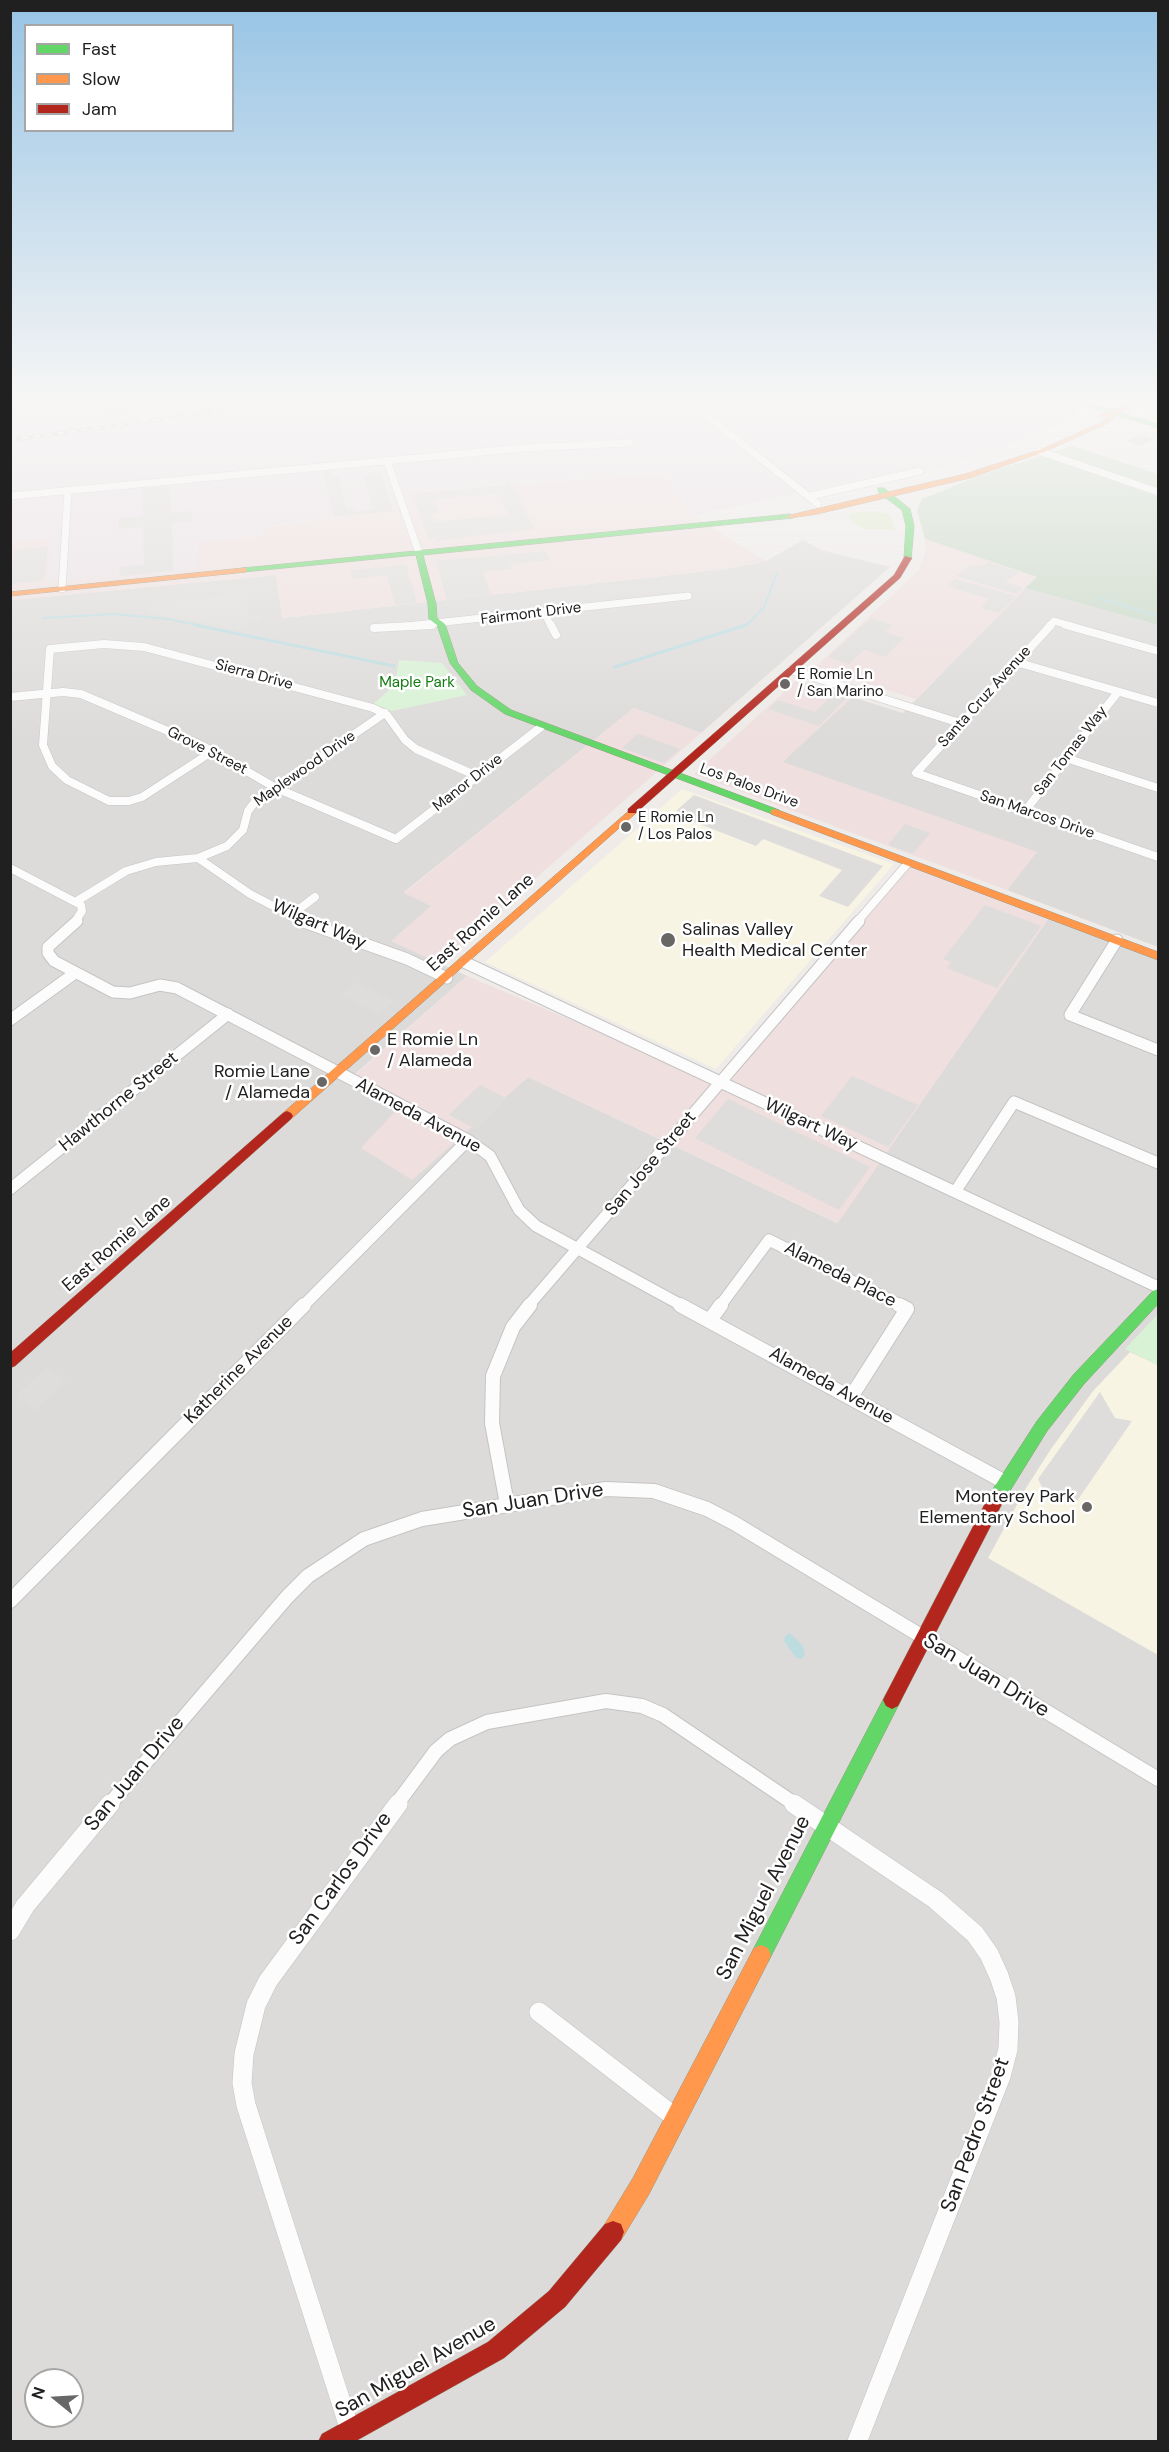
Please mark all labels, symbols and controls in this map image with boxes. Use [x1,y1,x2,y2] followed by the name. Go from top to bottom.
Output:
[24,24,234,132] legend
[82,37,117,61] text: Fast
[82,67,121,91] text: Slow
[82,97,117,121] text: Jam
[480,599,582,629] street label: Fairmont Drive
[935,643,1035,751] street label: Santa Cruz Avenue
[213,656,295,694] street label: Sierra Drive
[797,666,884,701] place label: E Romie Ln / San Marino
[379,674,455,692] park label: Maple Park
[778,677,792,691] marker: E Romie Ln / San Marino
[1031,703,1111,799] street label: San Tomas Way
[164,723,250,779] street label: Grove Street
[251,727,359,811] street label: Maplewood Drive
[430,750,506,816] street label: Manor Drive
[697,760,801,812] street label: Los Palos Drive
[977,787,1097,843] street label: San Marcos Drive
[638,809,714,844] place label: E Romie Ln / Los Palos
[619,820,633,834] marker: E Romie Ln / Los Palos
[423,869,539,977] street label: East Romie Lane
[269,895,369,955] street label: Wilgart Way
[682,919,867,962] place label: Salinas Valley Health Medical Center
[659,931,677,949] marker: Salinas Valley Health Medical Center
[387,1029,478,1072] place label: E Romie Ln / Alameda
[368,1043,382,1057] marker: E Romie Ln / Alameda
[55,1047,183,1157] street label: Hawthorne Street
[214,1061,310,1104] place label: Romie Lane / Alameda
[352,1074,484,1158] street label: Alameda Avenue
[315,1075,329,1089] marker: Romie Lane / Alameda
[761,1094,861,1156] street label: Wilgart Way
[601,1107,701,1221] street label: San Jose Street
[58,1191,176,1297] street label: East Romie Lane
[780,1238,900,1312] street label: Alameda Place
[180,1311,298,1429] street label: Katherine Avenue
[765,1343,897,1429] street label: Alameda Avenue
[461,1477,605,1525] street label: San Juan Drive
[919,1486,1075,1528] place label: Monterey Park Elementary School
[1080,1500,1094,1514] marker: Monterey Park Elementary School
[918,1628,1054,1724] street label: San Juan Drive
[80,1711,190,1837] street label: San Juan Drive
[284,1807,398,1951] street label: San Carlos Drive
[712,1812,816,1984] street label: San Miguel Avenue
[936,2054,1016,2216] street label: San Pedro Street
[331,2312,501,2424] street label: San Miguel Avenue
[24,2368,84,2428] north arrow
[27,2384,50,2402] text: N

